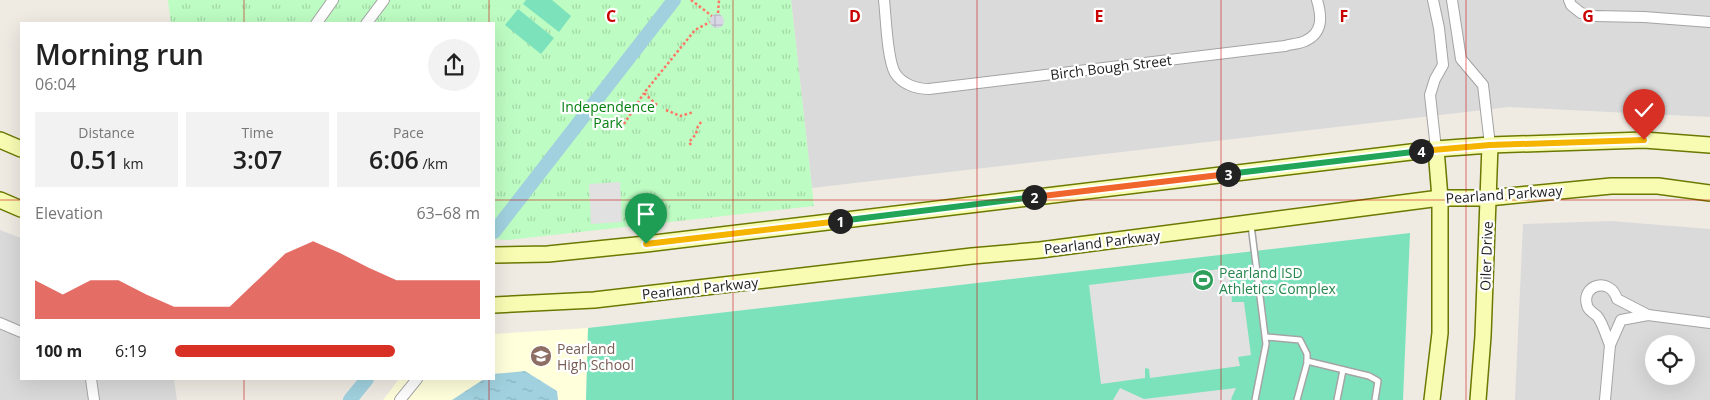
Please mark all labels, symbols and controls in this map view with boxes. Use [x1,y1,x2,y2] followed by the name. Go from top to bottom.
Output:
[606,5,616,27] text: C
[849,5,861,27] text: D
[1095,5,1104,27] text: E
[1340,5,1348,27] text: F
[1582,5,1594,27] text: G
[35,35,204,73] text: Morning run
[428,39,480,91] button: share
[1049,50,1173,84] street label: Birch Bough Street
[35,73,76,95] text: 06:04
[1623,89,1665,140] pin
[1630,96,1658,124] icon: check
[561,97,655,132] park label: Independence Park
[78,123,135,142] text: Distance
[241,123,274,142] text: Time
[393,123,424,142] text: Pace
[1408,138,1434,164] pin: 4
[70,142,119,176] text: 0.51
[233,142,282,176] text: 3:07
[369,142,419,176] text: 6:06
[1417,142,1426,161] text: 4
[119,154,143,173] text: km
[419,154,448,173] text: /km
[1216,162,1240,186] pin: 3
[1224,165,1233,184] text: 3
[1445,180,1564,208] street label: Pearland Parkway
[1022,184,1046,210] pin: 2
[1030,188,1039,207] text: 2
[625,193,667,244] pin
[632,200,660,228] icon: arrive
[35,202,103,224] text: Elevation
[416,202,480,224] text: 63–68 m
[828,208,852,234] pin: 1
[836,212,845,231] text: 1
[1475,221,1497,291] street label: Oiler Drive
[1043,225,1162,259] street label: Pearland Parkway
[1219,263,1337,298] place label: Pearland ISD Athletics Complex
[1191,268,1215,292] sports icon: Pearland ISD Athletics Complex
[641,272,760,304] street label: Pearland Parkway
[1645,335,1695,385] map controls
[1645,335,1695,385] button: locate
[557,339,634,374] place label: Pearland High School
[35,340,82,362] text: 100 m
[115,340,147,362] text: 6:19
[529,344,553,368] school or university icon: Pearland High School

